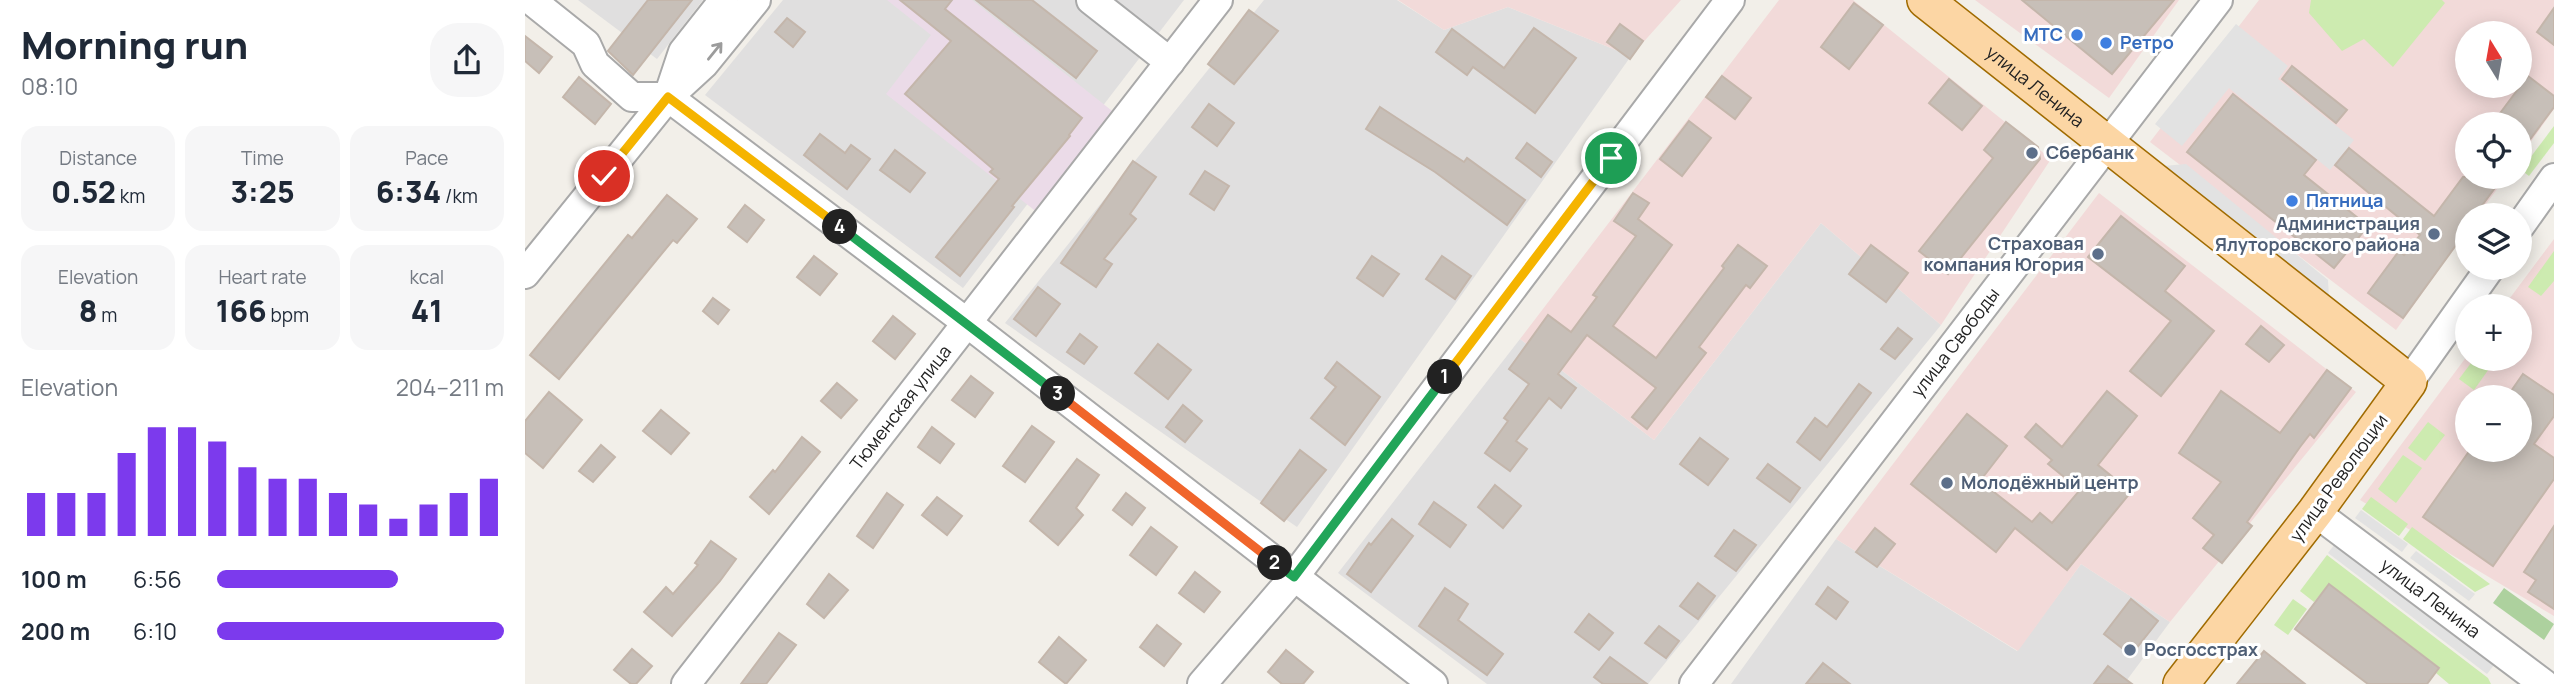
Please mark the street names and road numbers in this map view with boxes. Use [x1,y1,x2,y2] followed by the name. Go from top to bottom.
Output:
[1981,40,2090,132] street label: улица Ленина
[1905,282,2004,402] street label: улица Свободы
[844,340,956,474] street label: Тюменская улица
[2284,409,2393,546] street label: улица Революции
[2376,552,2486,643] street label: улица Ленина

